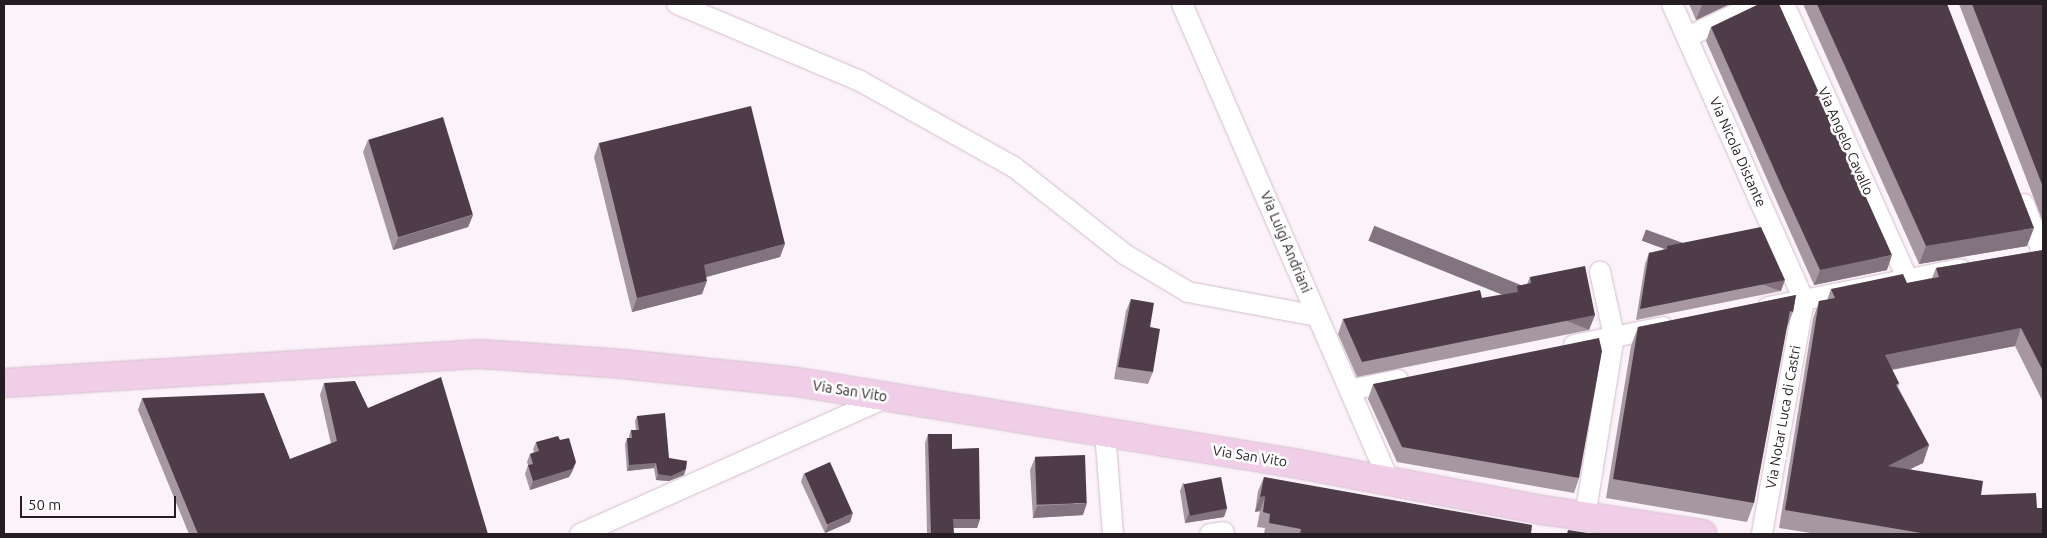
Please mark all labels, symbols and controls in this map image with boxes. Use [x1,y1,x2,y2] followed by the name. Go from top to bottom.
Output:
[1815,84,1877,198] street label: Via Angelo Cavallo
[1706,94,1770,210] street label: Via Nicola Distante
[1257,189,1315,295] street label: Via Luigi Andriani
[1762,344,1804,490] street label: Via Notar Luca di Castri
[812,377,888,405] street label: Via San Vito
[1212,442,1288,470] street label: Via San Vito
[22,486,179,518] scale bar
[28,496,61,513] text: 50 m

